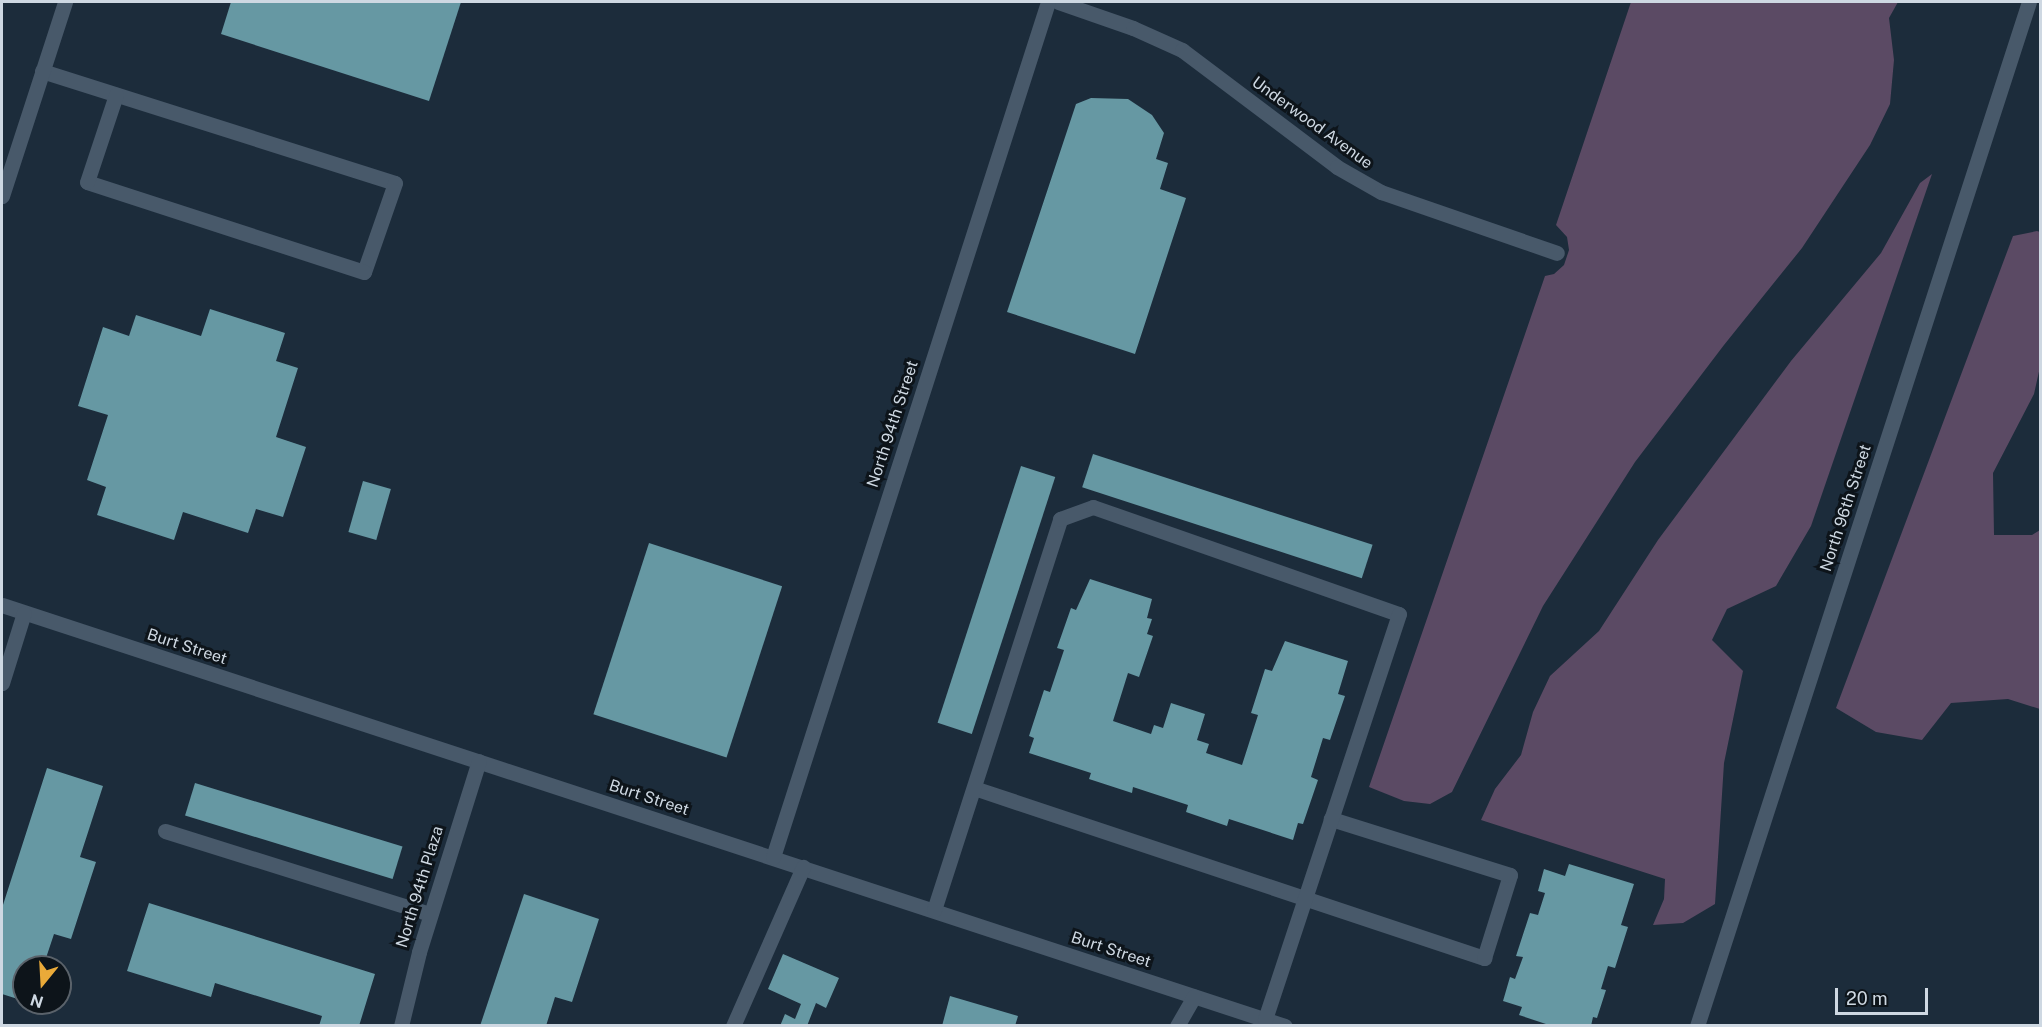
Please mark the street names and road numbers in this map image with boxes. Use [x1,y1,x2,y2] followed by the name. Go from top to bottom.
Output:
[1248,73,1376,173] street label: Underwood Avenue
[863,358,923,490] street label: North 94th Street
[1816,442,1876,574] street label: North 96th Street
[145,625,229,669] street label: Burt Street
[607,776,691,820] street label: Burt Street
[392,824,448,950] street label: North 94th Plaza
[1069,928,1153,972] street label: Burt Street

